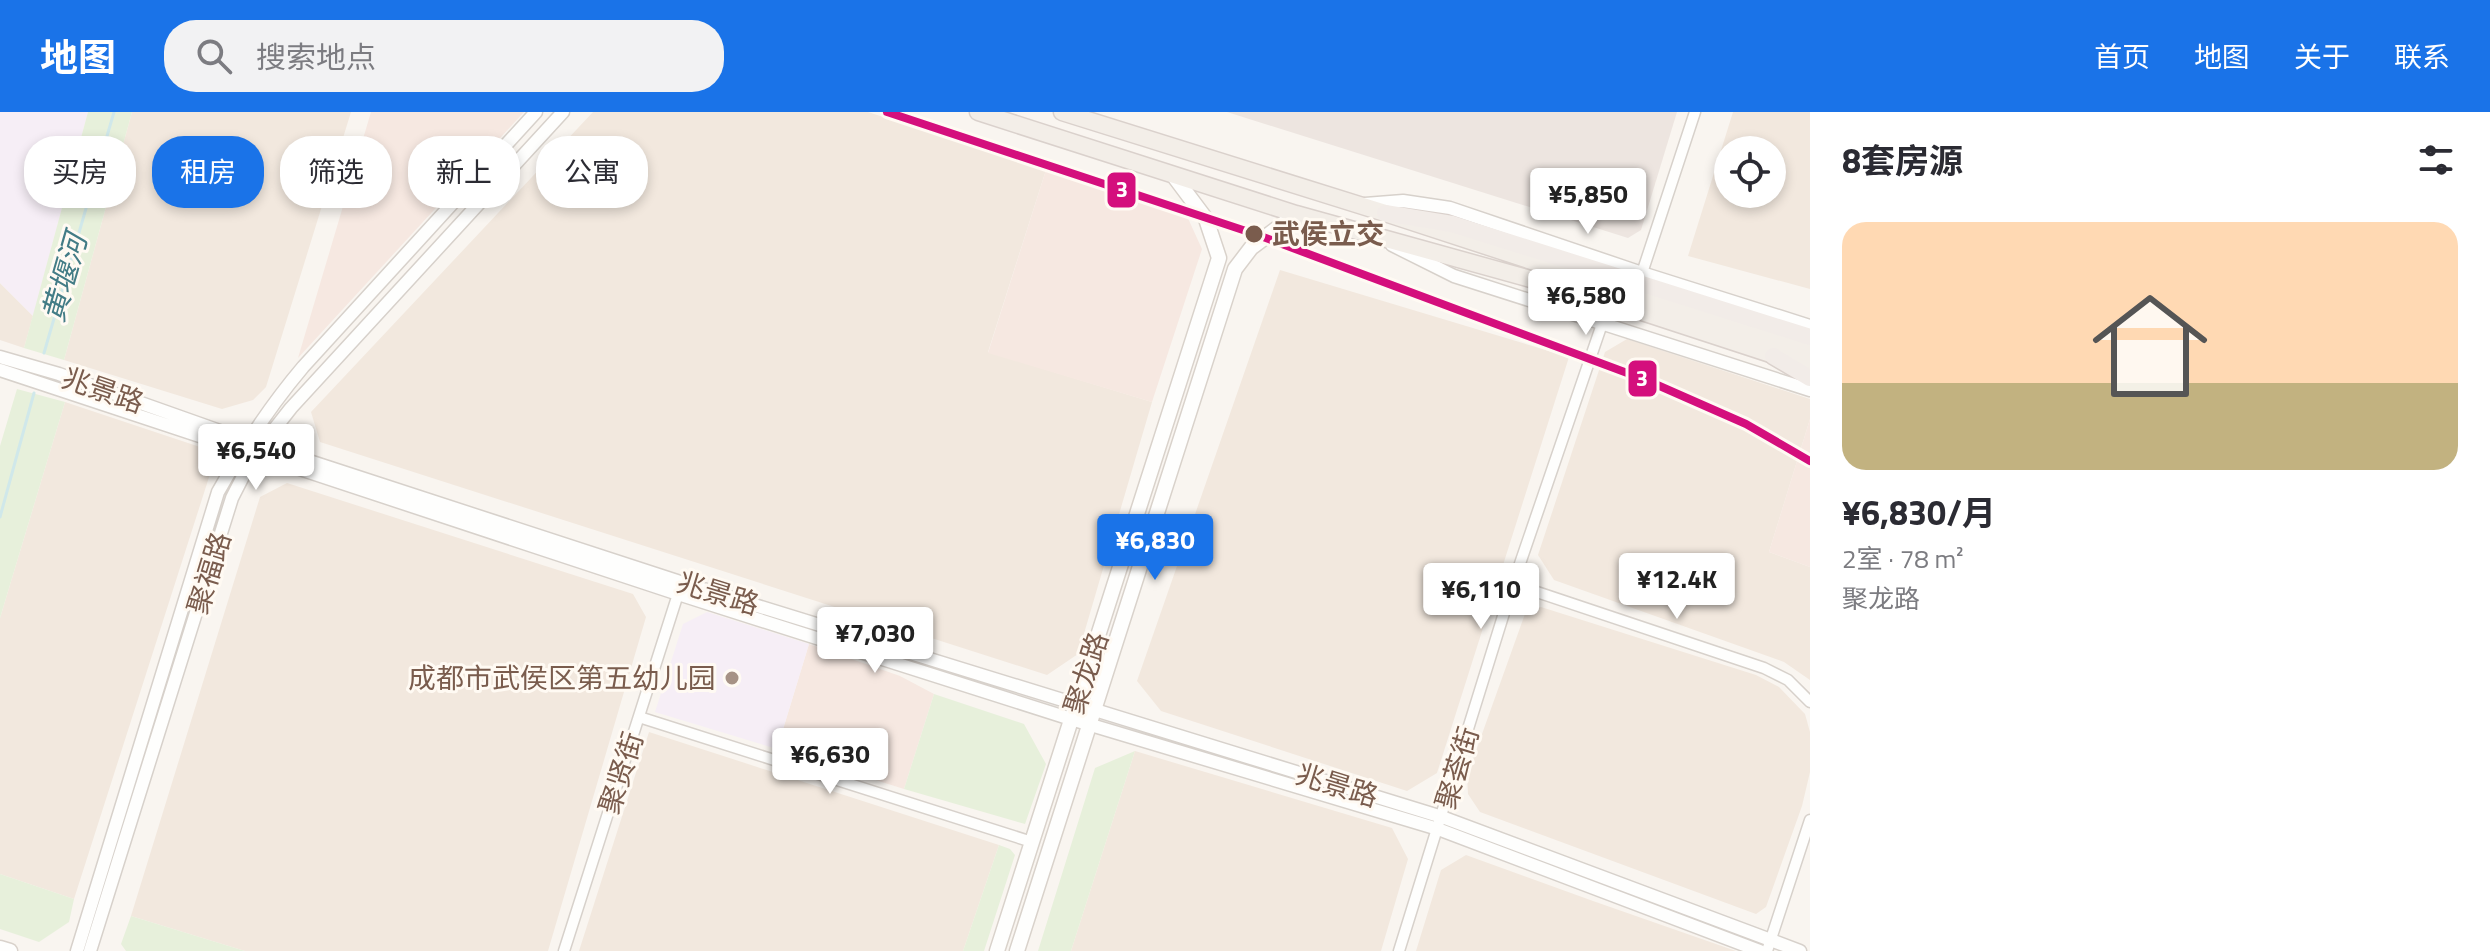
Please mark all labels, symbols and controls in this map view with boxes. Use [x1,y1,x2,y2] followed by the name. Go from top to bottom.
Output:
[164,20,724,92] search box
[40,28,116,86] text: 地图
[192,34,236,78] icon: search
[256,34,376,80] text: 搜索地点
[2094,35,2150,78] text: 首页
[2194,35,2250,78] text: 地图
[2294,35,2350,78] text: 关于
[2394,35,2450,78] text: 联系
[1842,134,1963,186] text: 8套房源
[24,136,136,208] chip: 买房
[152,136,264,208] chip: 租房
[280,136,392,208] chip: 筛选
[408,136,520,208] chip: 新上
[536,136,648,208] chip: 公寓
[1714,136,1786,208] map controls
[1714,136,1786,208] button: locate
[2414,138,2458,182] icon: filters
[1523,168,1653,236] pin: ¥5,850
[1106,171,1137,209] line badge: 3
[1116,172,1128,206] text: 3
[1548,174,1628,213] text: ¥5,850
[1272,212,1384,255] place label: 武侯立交
[30,223,100,327] water label: 黄堰河
[1243,223,1265,245] marker: 武侯立交
[1521,269,1651,337] pin: ¥6,580
[2078,274,2222,418] icon: home
[1546,275,1626,314] text: ¥6,580
[56,356,150,424] street label: 兆景路
[1627,359,1658,398] line badge: 3
[1636,361,1648,395] text: 3
[191,424,321,492] pin: ¥6,540
[216,430,296,469] text: ¥6,540
[1842,486,1996,538] text: ¥6,830/月
[1090,514,1220,582] pin: ¥6,830
[1115,520,1195,559] text: ¥6,830
[176,526,241,619] street label: 聚福路
[1842,539,1964,578] text: 2室 · 78 m²
[1612,553,1742,621] pin: ¥12.4K
[1637,559,1717,598] text: ¥12.4K
[672,560,765,625] street label: 兆景路
[1416,563,1546,631] pin: ¥6,110
[1441,569,1521,608] text: ¥6,110
[1842,579,1920,618] text: 聚龙路
[810,607,940,675] pin: ¥7,030
[835,613,915,652] text: ¥7,030
[1052,626,1119,719] street label: 聚龙路
[408,656,716,699] place label: 成都市武侯区第五幼儿园
[723,669,741,687] marker: 成都市武侯区第五幼儿园
[1424,721,1489,814] street label: 聚荟街
[587,726,654,819] street label: 聚贤街
[765,728,895,796] pin: ¥6,630
[790,734,870,773] text: ¥6,630
[1291,752,1384,817] street label: 兆景路

